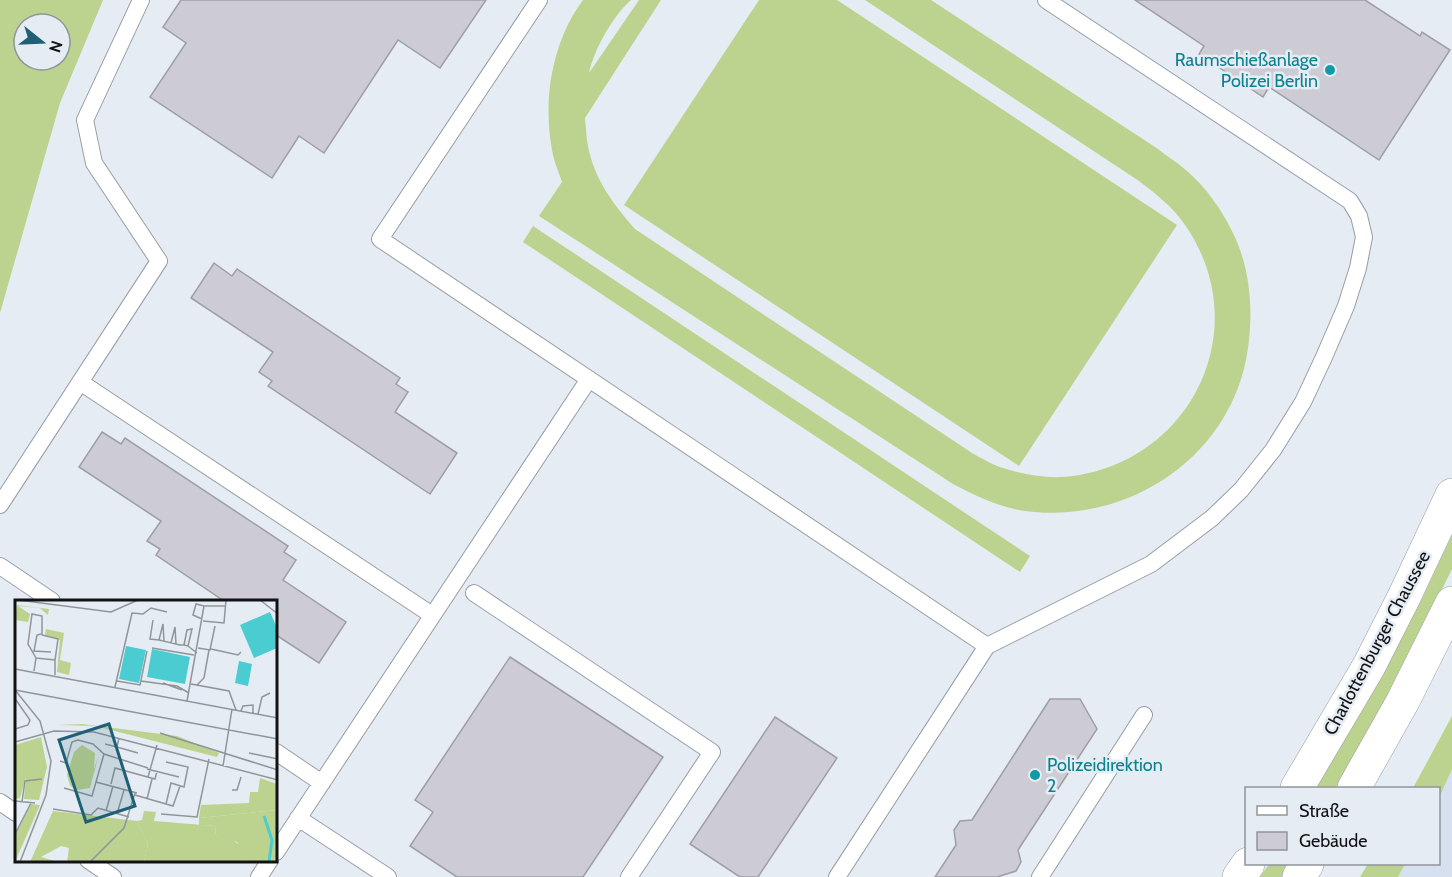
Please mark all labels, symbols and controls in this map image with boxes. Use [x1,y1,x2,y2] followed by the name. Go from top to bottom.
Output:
[12,12,72,72] north arrow
[45,38,67,55] text: N
[1175,49,1318,92] place label: Raumschießanlage Polizei Berlin
[1323,63,1337,77] marker: Raumschießanlage Polizei Berlin
[1319,547,1435,739] street label: Charlottenburger Chaussee
[15,600,278,862] inset map
[1047,754,1163,797] place label: Polizeidirektion 2
[1028,768,1042,782] marker: Polizeidirektion 2
[1245,787,1440,865] legend
[1299,800,1349,822] text: Straße
[1299,830,1368,852] text: Gebäude

